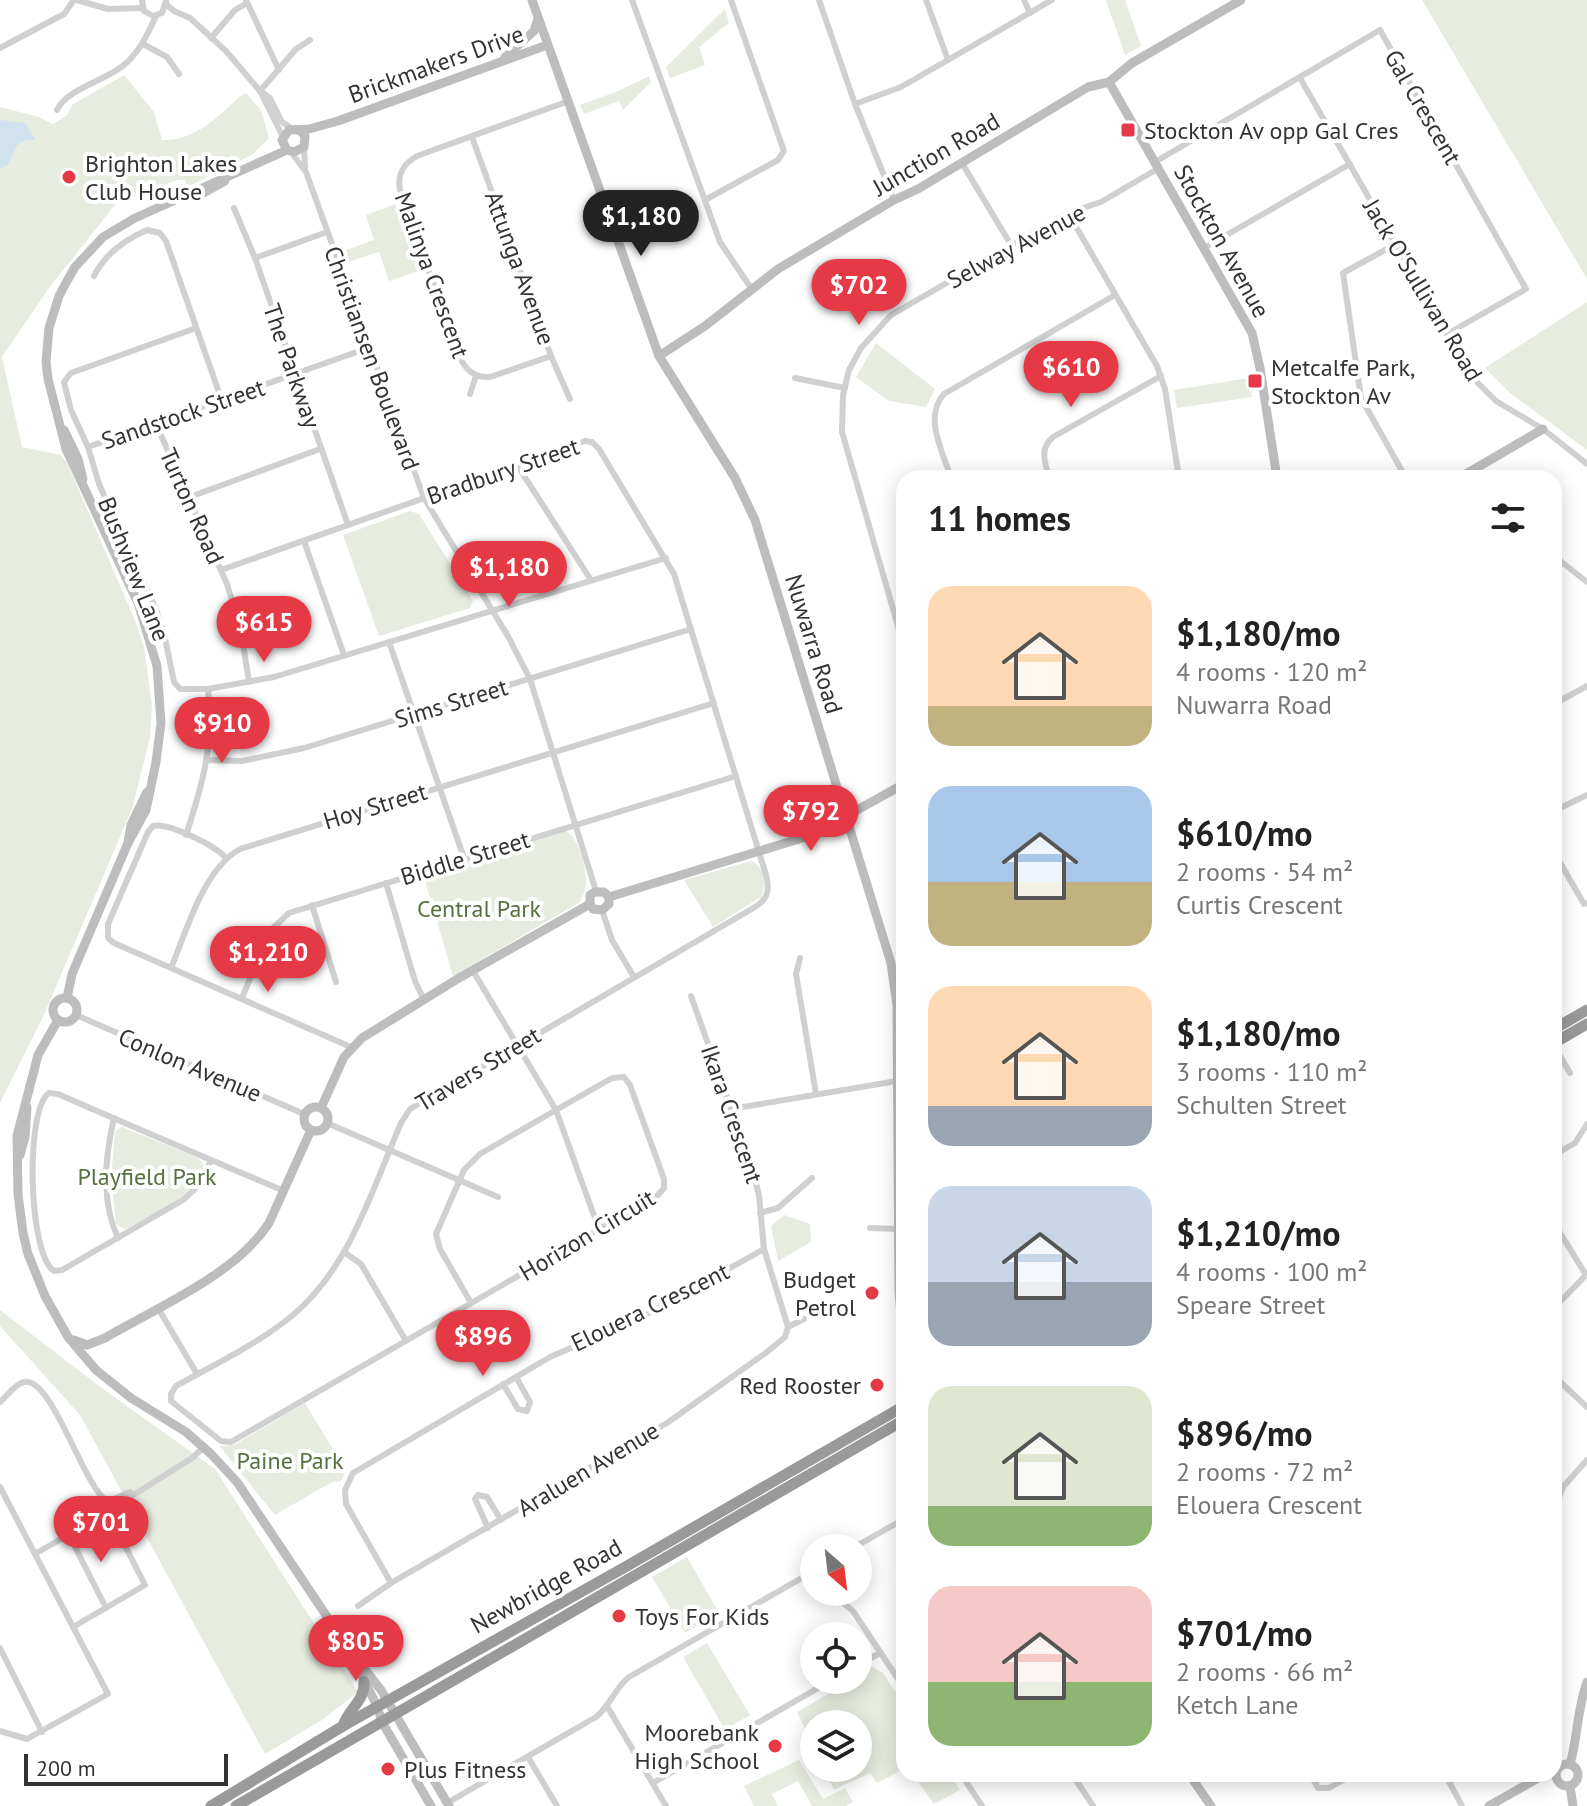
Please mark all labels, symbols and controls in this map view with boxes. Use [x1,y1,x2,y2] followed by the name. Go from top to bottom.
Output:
[344,18,528,110] street label: Brickmakers Drive
[1378,44,1468,170] street label: Gal Crescent
[866,105,1005,203] street label: Junction Road
[1144,115,1399,146] place label: Stockton Av opp Gal Cres
[1119,121,1137,139] marker: Stockton Av opp Gal Cres
[85,148,237,207] place label: Brighton Lakes Club House
[1167,159,1277,323] street label: Stockton Avenue
[60,168,78,186] marker: Brighton Lakes Club House
[478,187,562,349] street label: Attunga Avenue
[388,188,476,362] street label: Malinya Crescent
[576,190,706,258] pin: $1,180
[1356,192,1490,387] street label: Jack O'Sullivan Road
[941,197,1091,295] street label: Selway Avenue
[601,199,681,232] text: $1,180
[317,242,427,474] street label: Christiansen Boulevard
[812,259,906,327] pin: $702
[830,268,888,301] text: $702
[256,300,328,432] street label: The Parkway
[1024,341,1118,409] pin: $610
[1042,350,1100,383] text: $610
[1271,352,1415,411] place label: Metcalfe Park, Stockton Av
[97,372,269,456] street label: Sandstock Street
[1246,372,1264,390] marker: Metcalfe Park, Stockton Av
[423,430,583,512] street label: Bradbury Street
[153,443,231,569] street label: Turton Road
[91,492,177,646] street label: Bushview Lane
[928,496,1071,540] text: 11 homes
[1486,496,1530,540] icon: filters
[444,541,574,609] pin: $1,180
[469,550,549,583] text: $1,180
[778,571,850,717] street label: Nuwarra Road
[217,596,311,664] pin: $615
[235,605,293,638] text: $615
[1176,611,1340,655] text: $1,180/mo
[992,618,1088,714] icon: home
[1176,655,1368,688] text: 4 rooms · 120 m²
[391,671,511,735] street label: Sims Street
[1176,688,1332,721] text: Nuwarra Road
[175,697,269,765] pin: $910
[193,706,251,739] text: $910
[319,776,431,836] street label: Hoy Street
[764,785,858,853] pin: $792
[782,794,840,827] text: $792
[1176,811,1313,855] text: $610/mo
[992,818,1088,914] icon: home
[397,824,533,892] street label: Biddle Street
[1176,855,1353,888] text: 2 rooms · 54 m²
[1176,888,1342,921] text: Curtis Crescent
[417,893,541,924] park label: Central Park
[203,926,333,994] pin: $1,210
[228,935,308,968] text: $1,210
[1176,1011,1340,1055] text: $1,180/mo
[992,1018,1088,1114] icon: home
[410,1020,546,1118] street label: Travers Street
[114,1021,266,1109] street label: Conlon Avenue
[694,1041,770,1187] street label: Ikara Crescent
[1176,1055,1368,1088] text: 3 rooms · 110 m²
[1176,1088,1347,1121] text: Schulten Street
[77,1161,217,1192] park label: Playfield Park
[513,1182,661,1288] street label: Horizon Circuit
[1176,1211,1340,1255] text: $1,210/mo
[992,1218,1088,1314] icon: home
[566,1255,734,1359] street label: Elouera Crescent
[1176,1255,1368,1288] text: 4 rooms · 100 m²
[783,1264,856,1323] place label: Budget Petrol
[863,1284,881,1302] marker: Budget Petrol
[1176,1288,1325,1321] text: Speare Street
[436,1310,530,1378] pin: $896
[454,1319,512,1352] text: $896
[739,1370,861,1401] place label: Red Rooster
[868,1376,886,1394] marker: Red Rooster
[1176,1411,1313,1455] text: $896/mo
[511,1415,665,1523] street label: Araluen Avenue
[992,1418,1088,1514] icon: home
[237,1445,344,1476] park label: Paine Park
[1176,1455,1353,1488] text: 2 rooms · 72 m²
[1176,1488,1362,1521] text: Elouera Crescent
[54,1496,148,1564] pin: $701
[72,1505,130,1538] text: $701
[465,1532,627,1640] street label: Newbridge Road
[800,1534,872,1606] north arrow
[800,1534,872,1782] map controls
[635,1601,769,1632] place label: Toys For Kids
[610,1607,628,1625] marker: Toys For Kids
[1176,1611,1313,1655] text: $701/mo
[309,1615,403,1683] pin: $805
[992,1618,1088,1714] icon: home
[800,1622,872,1694] button: locate
[327,1624,385,1657] text: $805
[1176,1655,1353,1688] text: 2 rooms · 66 m²
[1176,1688,1299,1721] text: Ketch Lane
[800,1710,872,1782] button: layers
[635,1717,759,1776] place label: Moorebank High School
[766,1737,784,1755] marker: Moorebank High School
[24,1750,228,1786] scale bar
[36,1754,96,1782] text: 200 m
[404,1754,526,1785] place label: Plus Fitness
[379,1760,397,1778] marker: Plus Fitness

